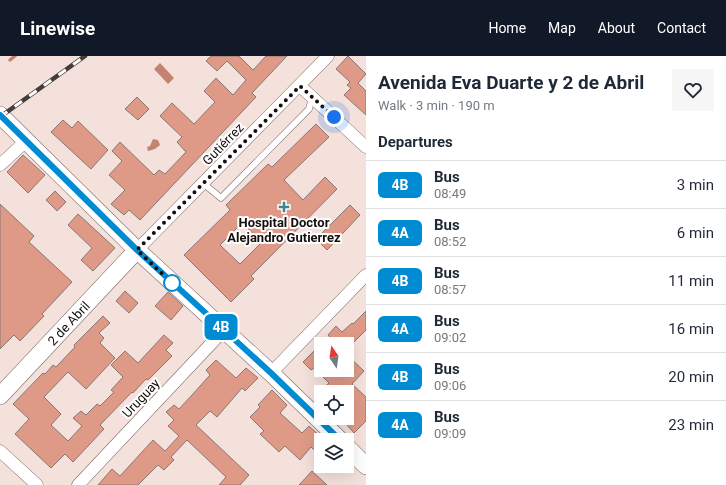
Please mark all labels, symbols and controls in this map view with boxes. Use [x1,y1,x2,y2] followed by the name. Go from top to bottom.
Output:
[20,17,95,40] text: Linewise
[488,20,526,36] text: Home
[548,20,576,36] text: Map
[598,20,635,36] text: About
[657,20,706,36] text: Contact
[672,69,714,111] button: heart
[378,71,644,94] text: Avenida Eva Duarte y 2 de Abril
[378,98,495,113] text: Walk · 3 min · 190 m
[324,107,344,127] your location
[199,120,247,168] street label: Gutiérrez
[378,133,453,151] text: Departures
[434,168,460,186] text: Bus
[677,176,714,194] text: 3 min
[392,177,408,193] text: 4B
[434,186,466,201] text: 08:49
[278,201,290,213] marker: Hospital Doctor Alejandro Gutierrez
[227,215,341,245] place label: Hospital Doctor Alejandro Gutierrez
[434,216,460,234] text: Bus
[677,224,714,242] text: 6 min
[391,225,409,241] text: 4A
[434,234,466,249] text: 08:52
[434,264,460,282] text: Bus
[668,272,714,290] text: 11 min
[392,273,408,289] text: 4B
[163,274,181,292] unlabelled marker
[434,282,466,297] text: 08:57
[44,298,93,348] street label: 2 de Abril
[434,312,460,330] text: Bus
[203,314,239,340] line badge: 4B
[213,319,229,335] text: 4B
[668,320,714,338] text: 16 min
[391,321,409,337] text: 4A
[434,330,466,345] text: 09:02
[314,337,354,377] north arrow
[314,337,354,473] map controls
[434,360,460,378] text: Bus
[668,368,714,386] text: 20 min
[392,369,408,385] text: 4B
[119,375,163,421] street label: Uruguay
[434,378,466,393] text: 09:06
[314,385,354,425] button: locate
[434,408,460,426] text: Bus
[668,416,714,434] text: 23 min
[391,417,409,433] text: 4A
[434,426,466,441] text: 09:09
[314,433,354,473] button: layers

